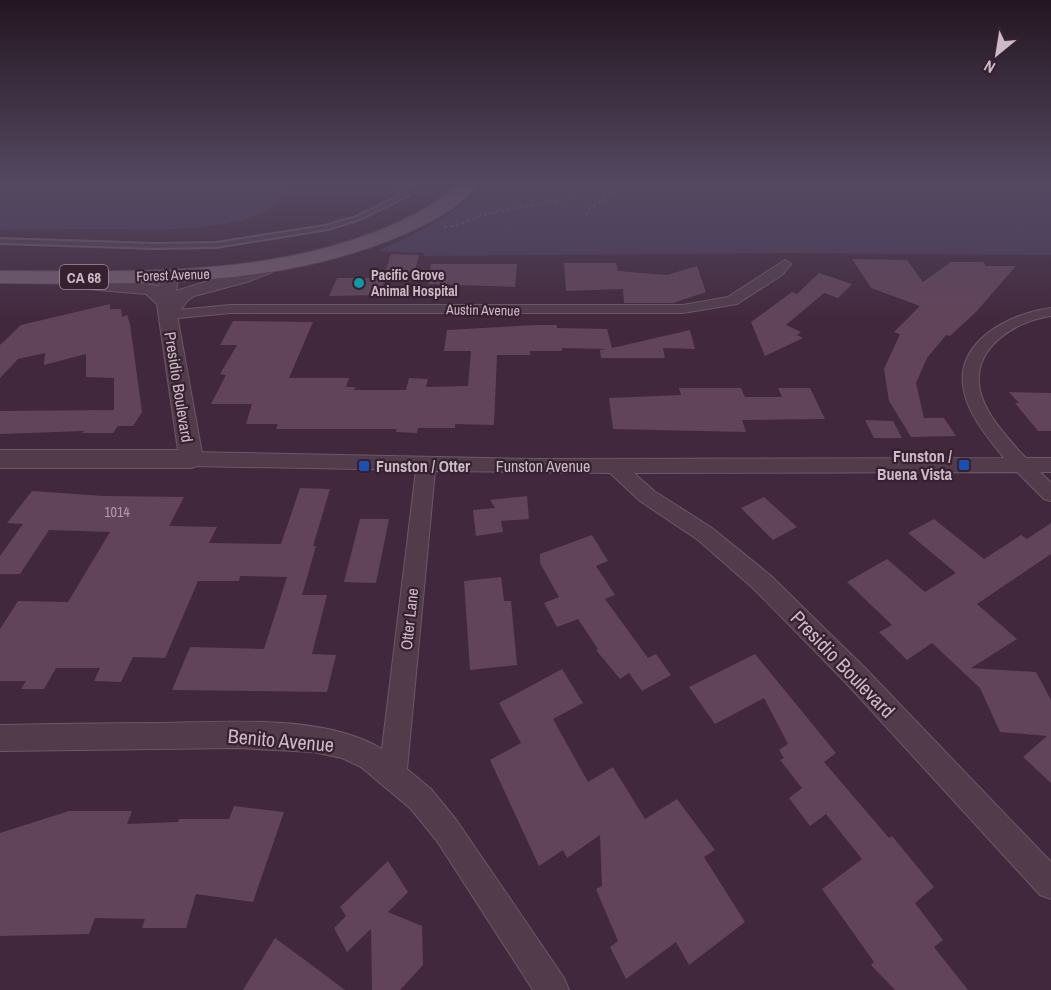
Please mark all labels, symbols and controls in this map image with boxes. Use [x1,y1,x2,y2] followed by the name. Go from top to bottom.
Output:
[967,24,1027,84] north arrow
[980,55,999,79] text: N
[60,265,108,289] road number: CA 68
[136,265,210,285] street label: Forest Avenue
[371,266,458,300] place label: Pacific Grove Animal Hospital
[352,276,366,290] marker: Pacific Grove Animal Hospital
[445,300,520,320] street label: Austin Avenue
[159,330,199,444] street label: Presidio Boulevard
[877,445,953,485] place label: Funston / Buena Vista
[376,455,471,477] place label: Funston / Otter
[496,455,590,477] street label: Funston Avenue
[957,458,971,472] marker: Funston / Buena Vista
[357,459,371,473] marker: Funston / Otter
[104,503,130,521] house number: 1014
[395,587,423,651] street label: Otter Lane
[785,604,901,724] street label: Presidio Boulevard
[227,722,335,758] street label: Benito Avenue

